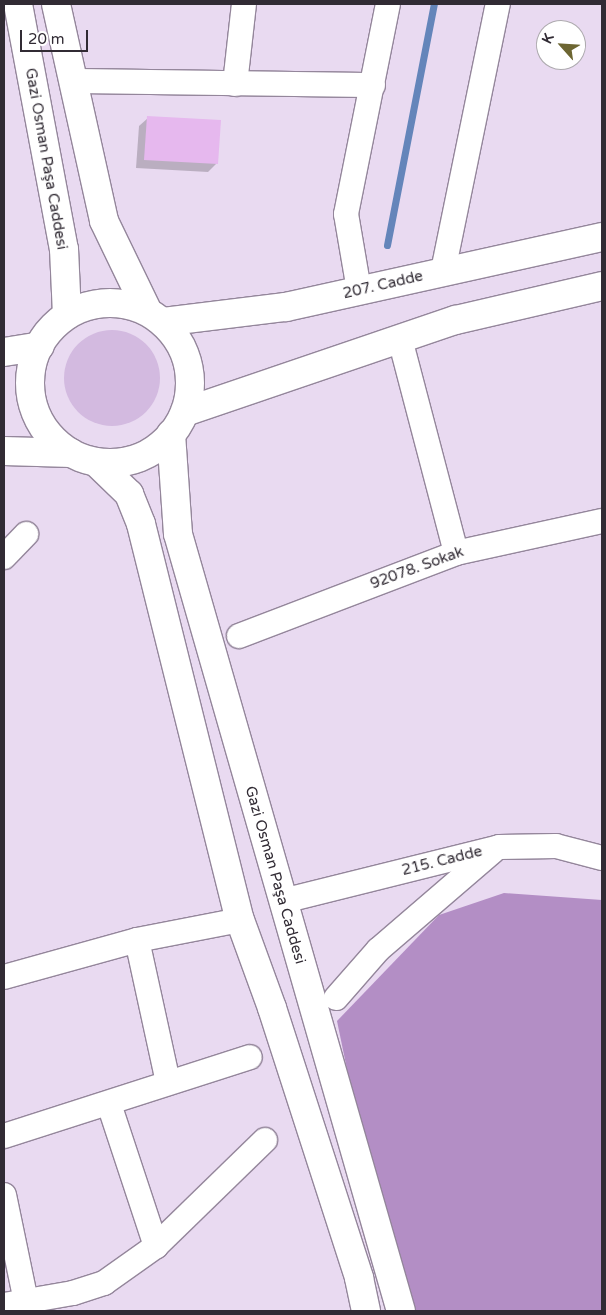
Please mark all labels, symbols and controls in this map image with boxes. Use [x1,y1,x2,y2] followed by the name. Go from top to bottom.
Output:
[22,20,90,52] scale bar
[536,20,586,70] north arrow
[28,30,65,48] text: 20 m
[538,31,558,47] text: K
[21,67,71,251] street label: Gazi Osman Paşa Caddesi
[341,267,425,303] street label: 207. Cadde
[368,543,466,593] street label: 92078. Sokak
[241,784,309,966] street label: Gazi Osman Paşa Caddesi
[400,842,484,880] street label: 215. Cadde

